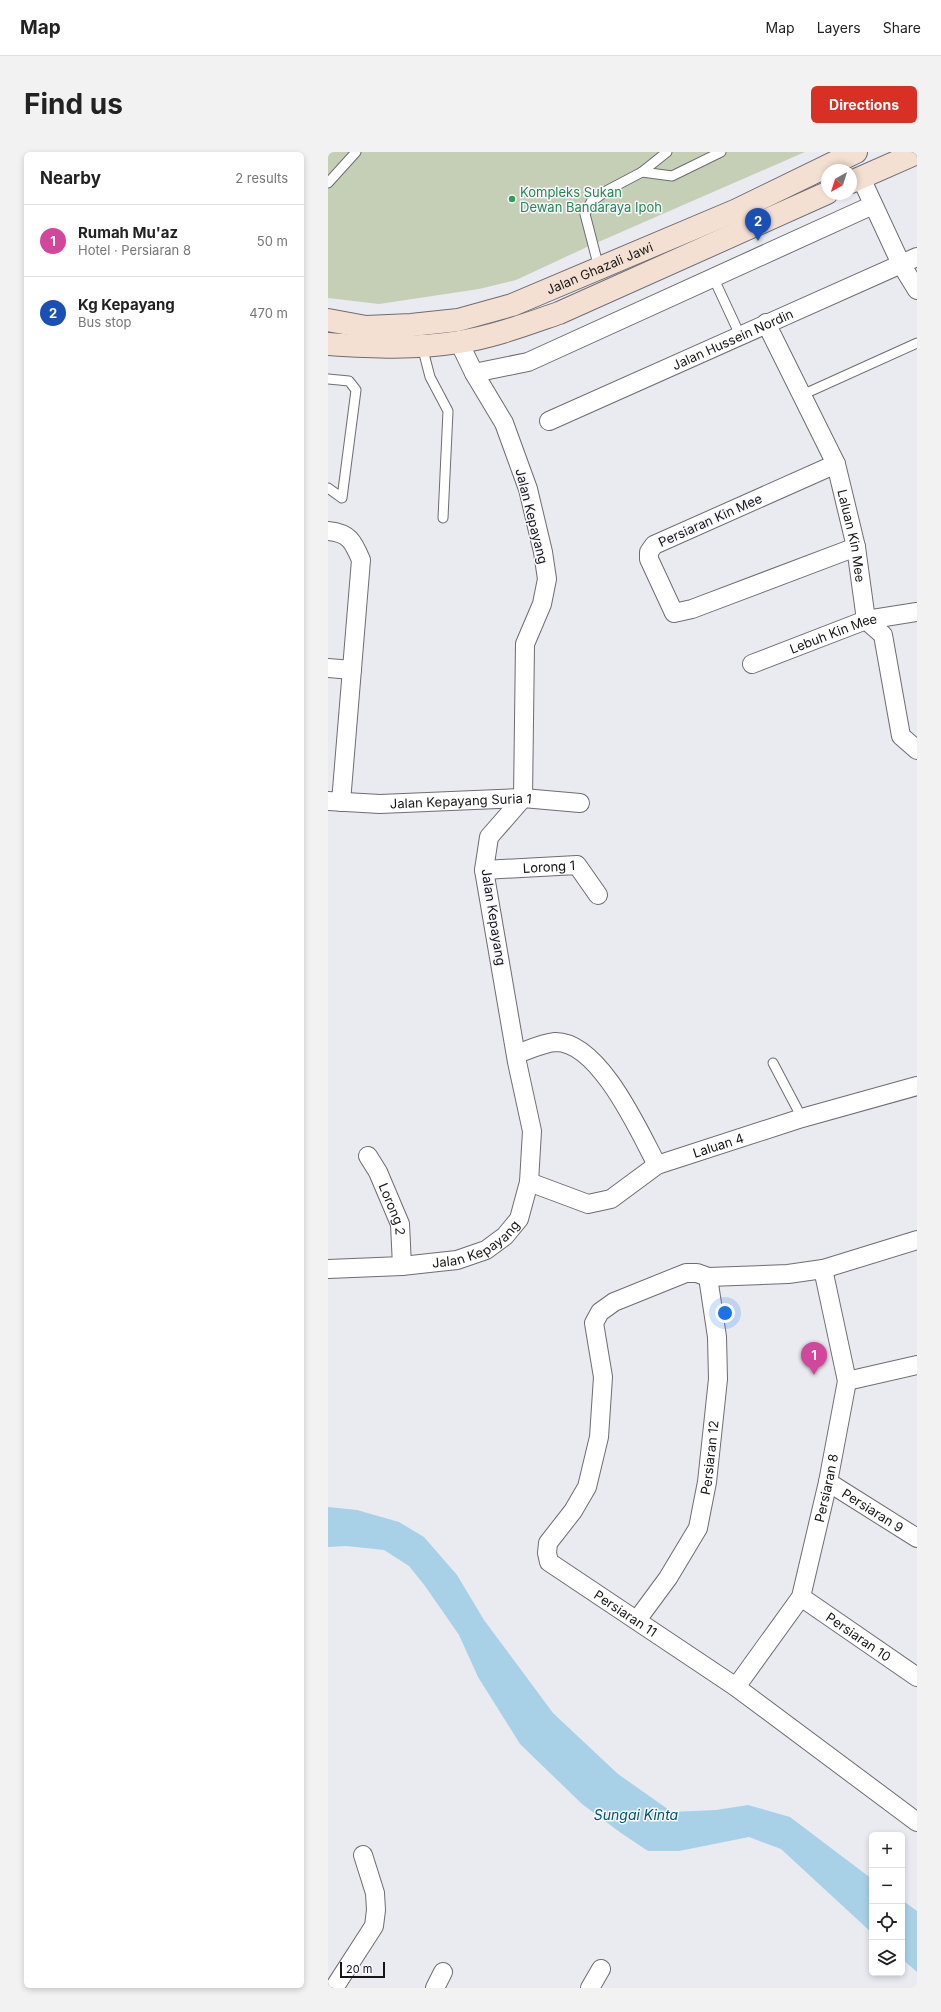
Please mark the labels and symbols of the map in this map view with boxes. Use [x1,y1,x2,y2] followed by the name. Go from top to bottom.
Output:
[821,164,857,200] north arrow
[520,184,662,215] place label: Kompleks Sukan Dewan Bandaraya Ipoh
[507,194,517,204] marker: Kompleks Sukan Dewan Bandaraya Ipoh
[745,208,771,241] pin: 2
[544,238,655,298] street label: Jalan Ghazali Jawi
[670,305,796,373] street label: Jalan Hussein Nordin
[512,467,552,565] street label: Jalan Kepayang
[834,488,869,583] street label: Laluan Kin Mee
[656,490,764,550] street label: Persiaran Kin Mee
[787,610,878,657] street label: Lebuh Kin Mee
[390,790,532,812] street label: Jalan Kepayang Suria 1
[522,857,575,876] street label: Lorong 1
[478,867,510,967] street label: Jalan Kepayang
[691,1129,746,1161] street label: Laluan 4
[376,1181,409,1235] street label: Lorong 2
[431,1217,523,1271] street label: Jalan Kepayang
[715,1303,735,1323] your location
[801,1342,827,1375] pin: 1
[697,1419,722,1496] street label: Persiaran 12
[811,1452,841,1524] street label: Persiaran 8
[839,1485,907,1536] street label: Persiaran 9
[591,1587,660,1640] street label: Persiaran 11
[823,1609,894,1665] street label: Persiaran 10
[594,1806,679,1823] water label: Sungai Kinta
[340,1960,385,1979] scale bar

